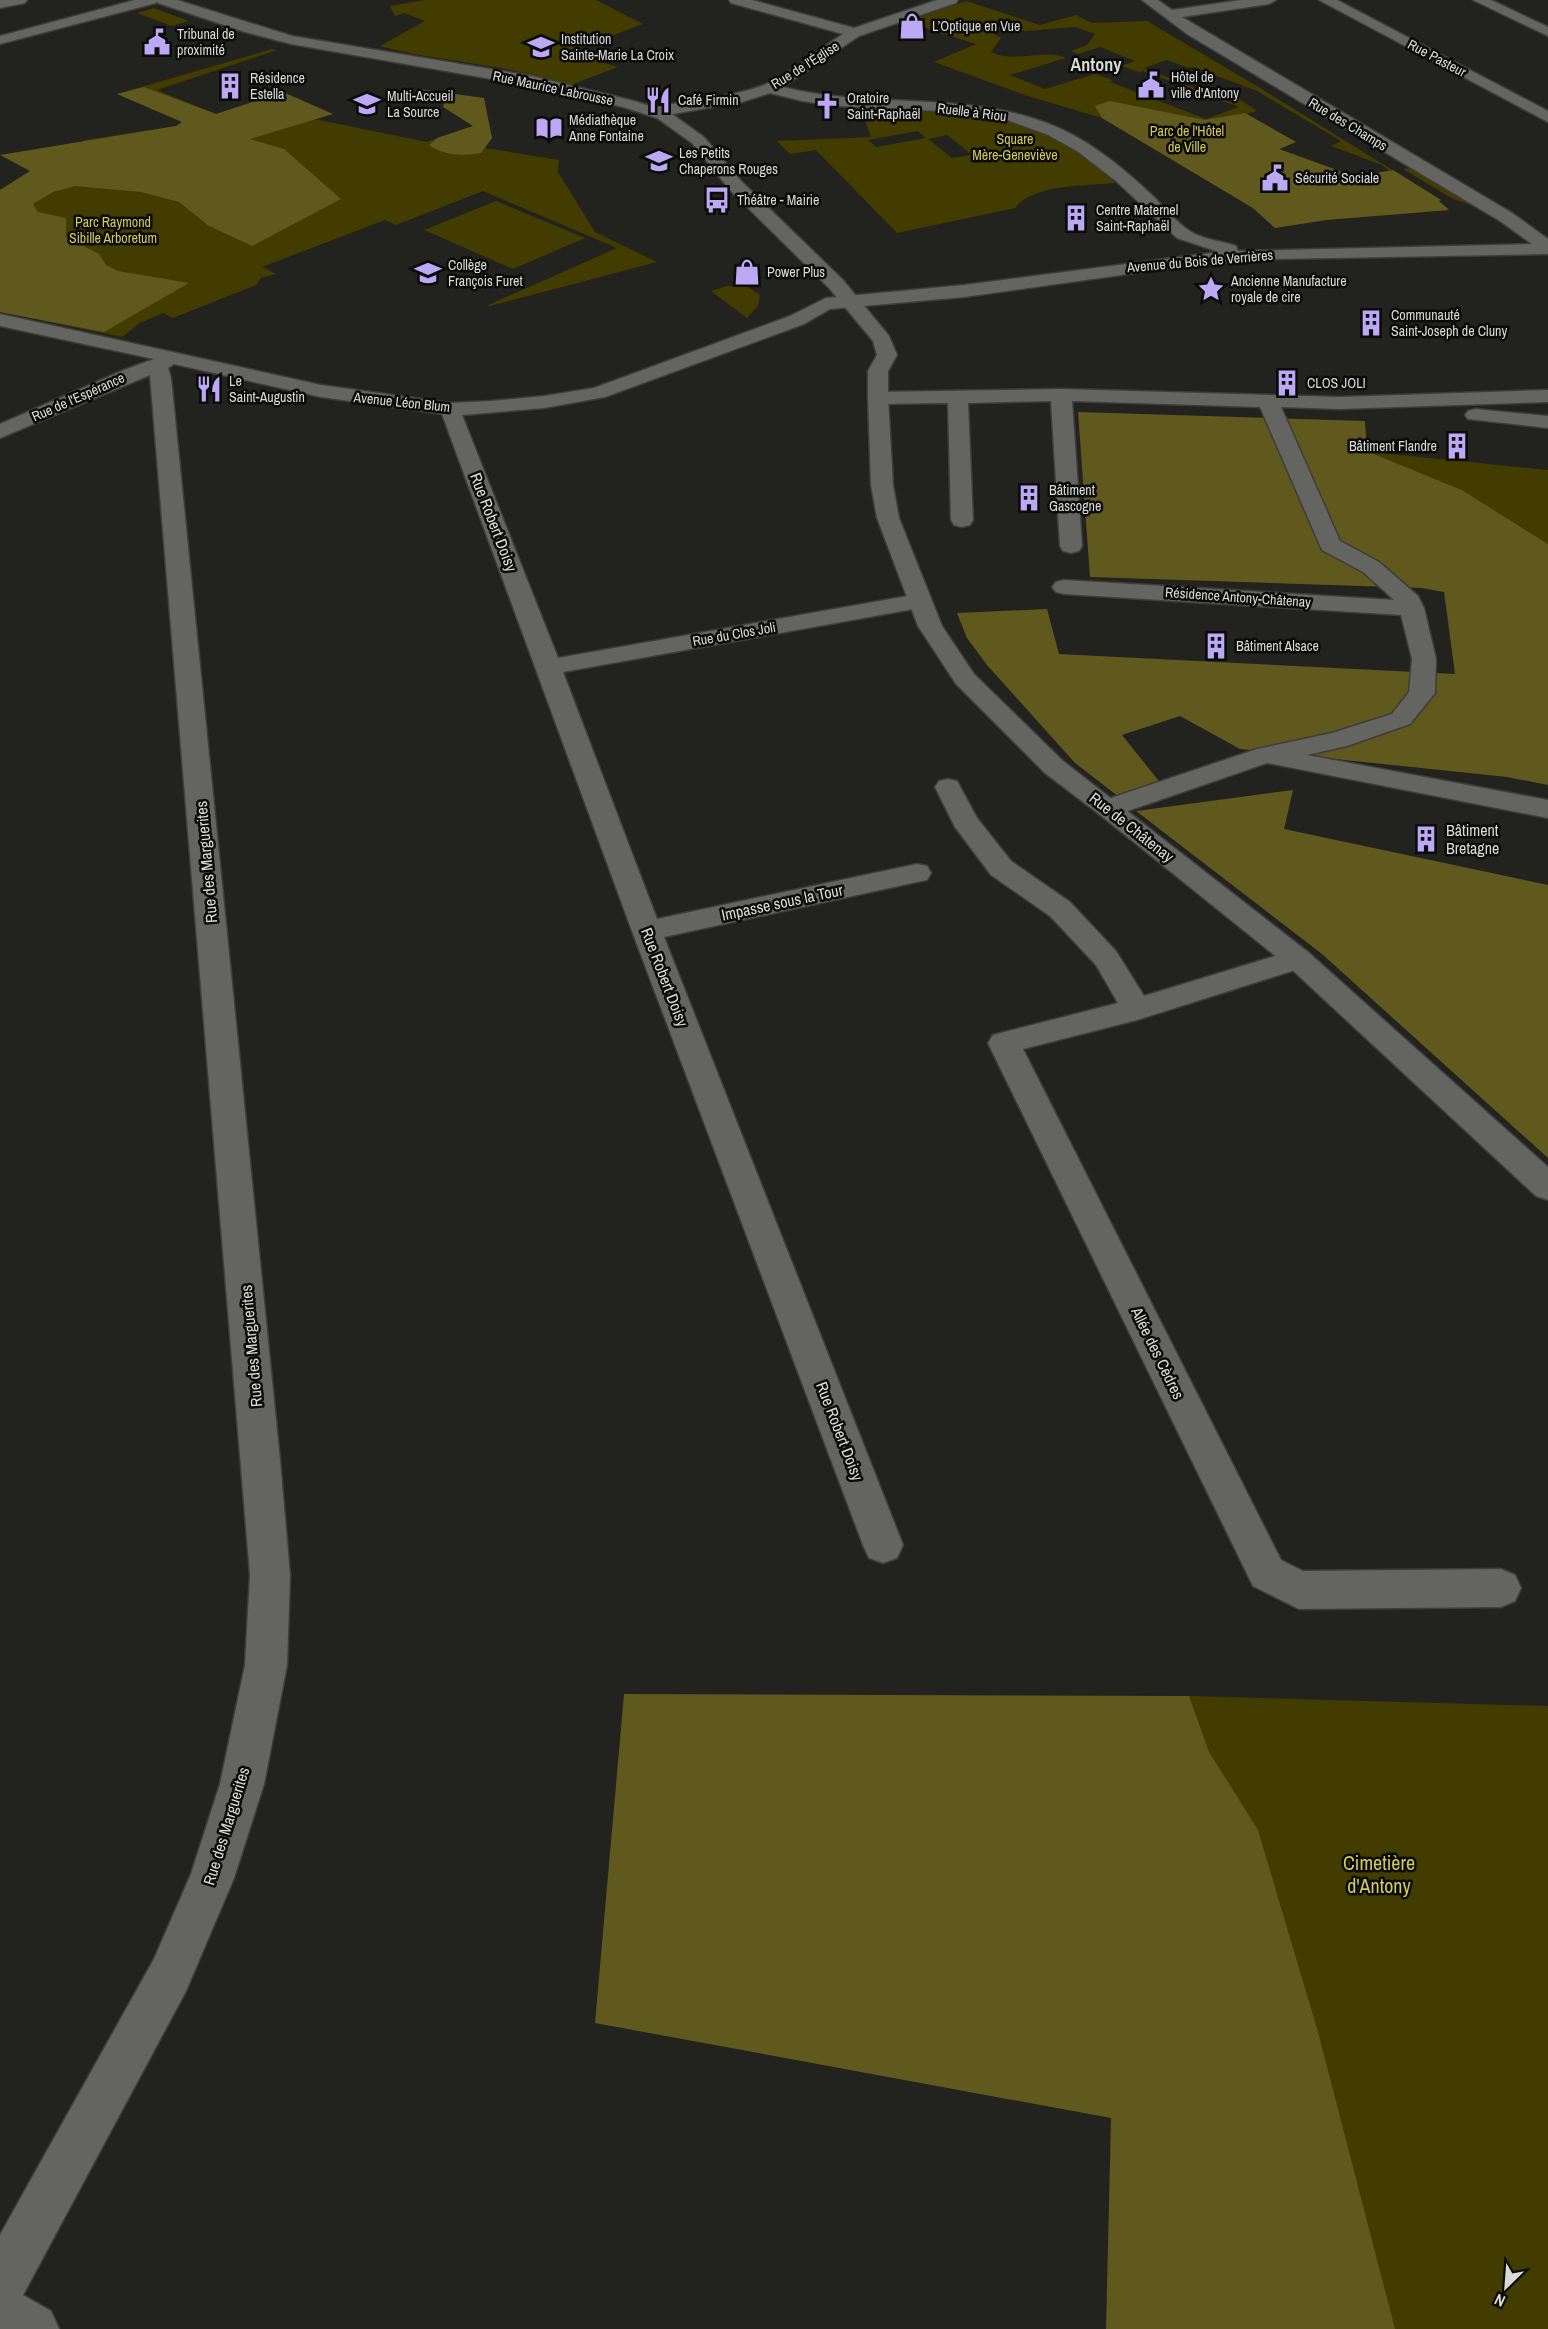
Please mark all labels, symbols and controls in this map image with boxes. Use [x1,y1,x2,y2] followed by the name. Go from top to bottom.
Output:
[897,11,927,41] shop icon: L’Optique en Vue
[932,17,1020,35] place label: L’Optique en Vue
[177,25,235,59] place label: Tribunal de proximité
[142,27,172,57] public building icon: Tribunal de proximité
[561,30,674,64] place label: Institution Sainte-Marie La Croix
[526,32,556,62] school or university icon: Institution Sainte-Marie La Croix
[1405,35,1470,81] street label: Rue Pasteur
[768,37,842,93] street label: Rue de l'Église
[1071,52,1122,77] district label: Antony
[491,66,615,110] street label: Rue Maurice Labrousse
[1171,68,1239,102] place label: Hôtel de ville d'Antony
[250,69,305,103] place label: Résidence Estella
[1136,70,1166,100] public building icon: Hôtel de ville d'Antony
[215,71,245,101] building icon: Résidence Estella
[643,85,673,115] restaurant icon: Café Firmin
[387,87,453,121] place label: Multi-Accueil La Source
[352,89,382,119] school or university icon: Multi-Accueil La Source
[847,89,920,123] place label: Oratoire Saint-Raphaël
[678,91,739,109] place label: Café Firmin
[812,91,842,121] church icon: Oratoire Saint-Raphaël
[1305,93,1391,155] street label: Rue des Champs
[936,99,1008,125] street label: Ruelle à Riou
[568,111,644,145] place label: Médiathèque Anne Fontaine
[534,113,564,143] library icon: Médiathèque Anne Fontaine
[1150,122,1224,156] park label: Parc de l'Hôtel de Ville
[972,130,1058,164] park label: Square Mère-Geneviève
[679,144,778,178] place label: Les Petits Chaperons Rouges
[644,146,674,176] school or university icon: Les Petits Chaperons Rouges
[1260,163,1290,193] public building icon: Sécurité Sociale
[1295,169,1379,187] place label: Sécurité Sociale
[702,185,732,215] bus stop icon: Théâtre - Mairie
[737,191,819,209] place label: Théâtre - Mairie
[1096,201,1178,235] place label: Centre Maternel Saint-Raphaël
[1061,203,1091,233] building icon: Centre Maternel Saint-Raphaël
[69,213,157,247] park label: Parc Raymond Sibille Arboretum
[1125,246,1274,276] street label: Avenue du Bois de Verrières
[448,256,523,290] place label: Collège François Furet
[732,257,762,287] shop icon: Power Plus
[413,258,443,288] school or university icon: Collège François Furet
[767,263,825,281] place label: Power Plus
[1230,272,1347,306] place label: Ancienne Manufacture royale de cire
[1196,274,1226,304] place icon: Ancienne Manufacture royale de cire
[1391,306,1507,340] place label: Communauté Saint-Joseph de Cluny
[1356,308,1386,338] building icon: Communauté Saint-Joseph de Cluny
[29,368,127,426] street label: Rue de l'Espérance
[1272,368,1302,398] building icon: CLOS JOLI
[229,372,305,406] place label: Le Saint-Augustin
[194,374,224,404] restaurant icon: Le Saint-Augustin
[1307,374,1366,392] place label: CLOS JOLI
[352,388,451,416] street label: Avenue Léon Blum
[1442,431,1472,461] building icon: Bâtiment Flandre
[1349,437,1437,455] place label: Bâtiment Flandre
[465,469,523,575] street label: Rue Robert Doisy
[1049,481,1101,515] place label: Bâtiment Gascogne
[1014,483,1044,513] building icon: Bâtiment Gascogne
[1164,583,1312,611] street label: Résidence Antony-Châtenay
[691,618,777,650] street label: Rue du Clos Joli
[1201,631,1231,661] building icon: Bâtiment Alsace
[1236,637,1319,655] place label: Bâtiment Alsace
[1085,787,1179,867] street label: Rue de Châtenay
[190,800,222,924] street label: Rue des Marguerites
[1446,819,1499,859] place label: Bâtiment Bretagne
[1411,824,1441,854] building icon: Bâtiment Bretagne
[719,878,845,926] street label: Impasse sous la Tour
[636,924,694,1030] street label: Rue Robert Doisy
[235,1284,267,1408] street label: Rue des Marguerites
[1126,1302,1190,1403] street label: Allée des Cèdres
[811,1378,869,1484] street label: Rue Robert Doisy
[198,1764,254,1888] street label: Rue des Marguerites
[1343,1849,1415,1899] park label: Cimetière d'Antony
[1476,2257,1536,2317] north arrow
[1491,2289,1509,2313] text: N

